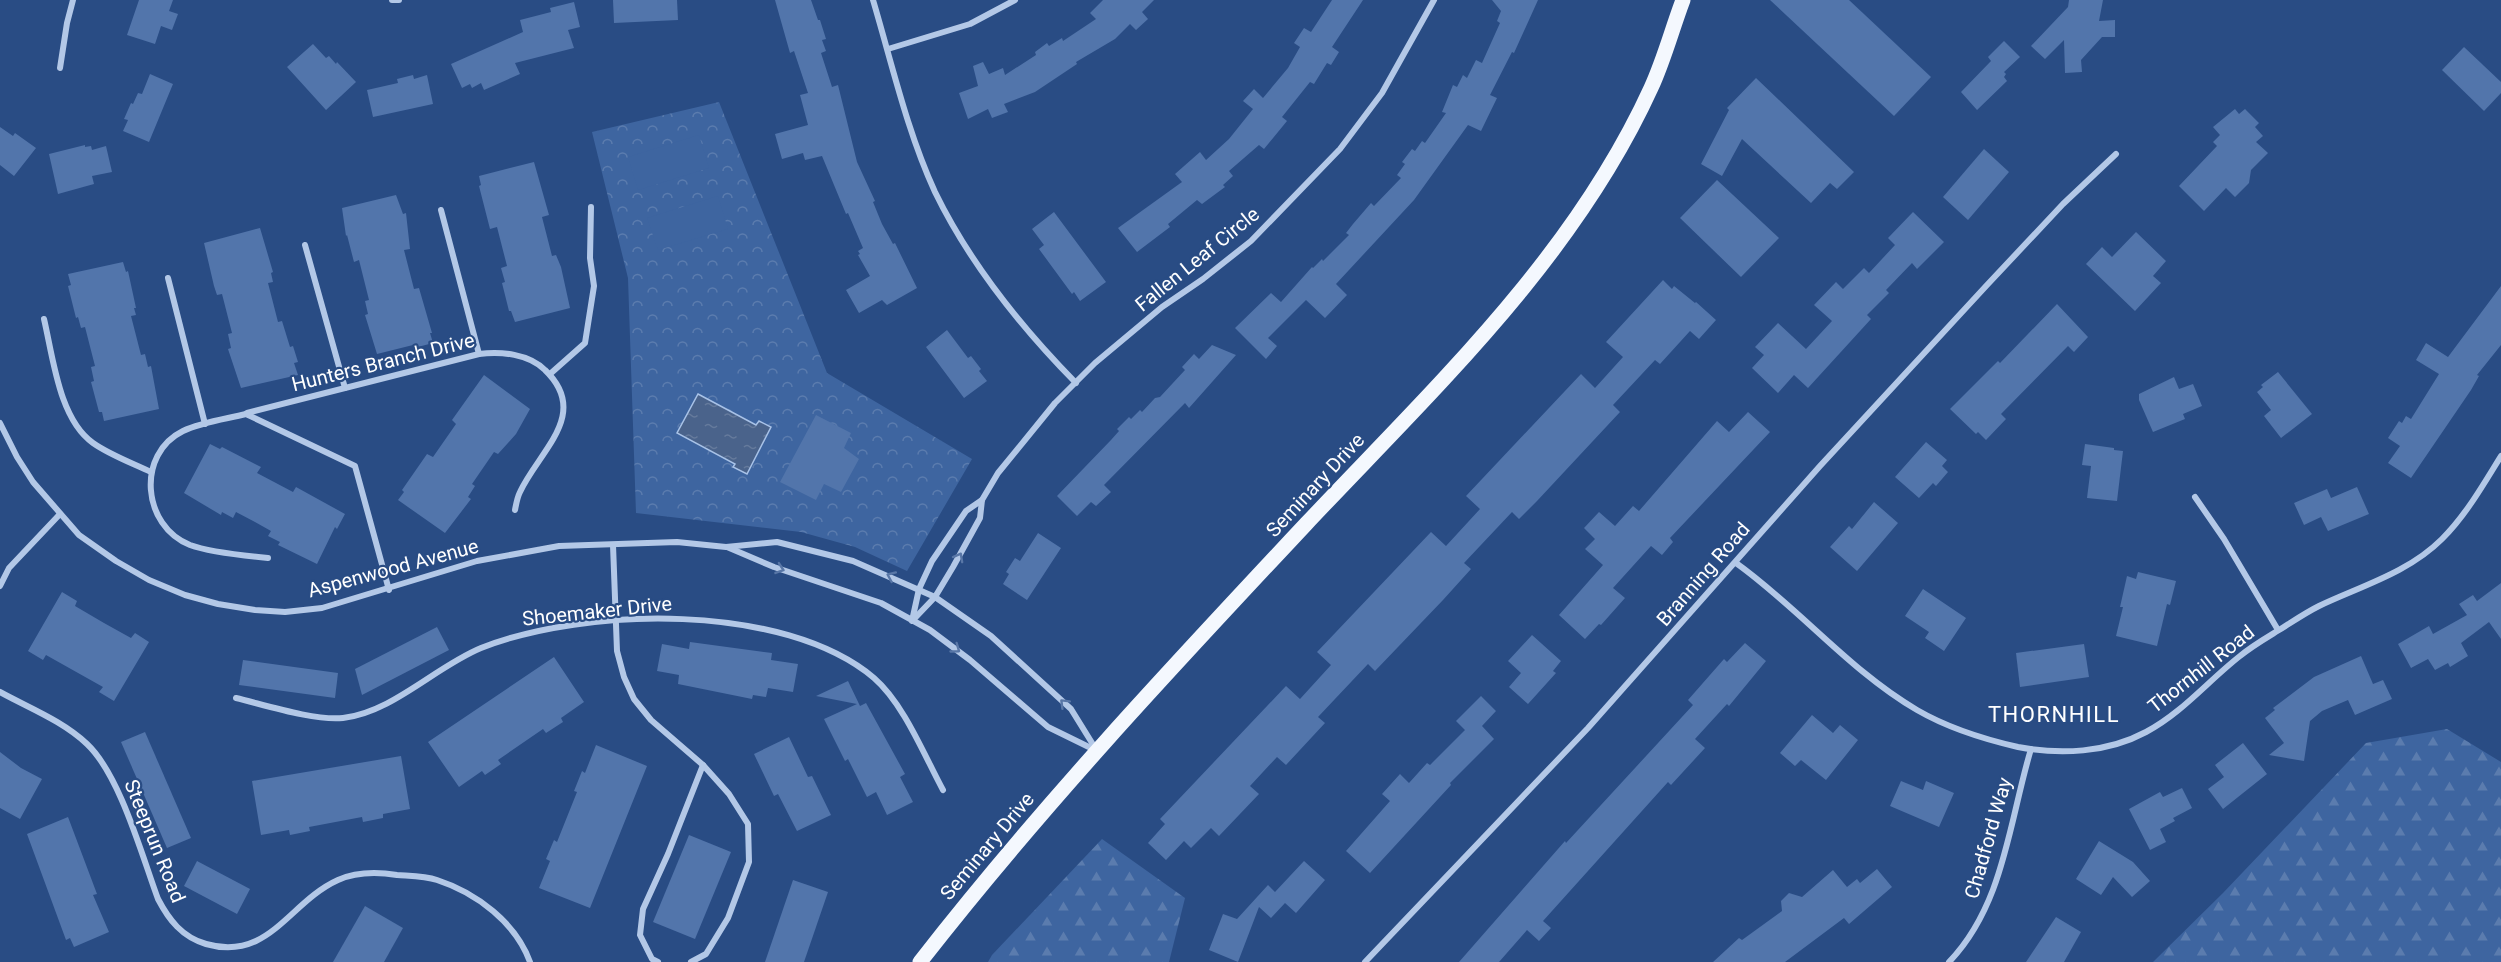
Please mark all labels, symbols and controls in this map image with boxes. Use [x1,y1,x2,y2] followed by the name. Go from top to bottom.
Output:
[1130,202,1264,316] street label: Fallen Leaf Circle
[289,328,477,396] street label: Hunters Branch Drive
[1261,428,1369,542] street label: Seminary Drive
[1651,517,1755,631] street label: Branning Road
[305,534,481,602] street label: Aspenwood Avenue
[952,552,963,563] one-way arrow
[774,561,785,574] one-way arrow
[886,572,897,584] one-way arrow
[521,591,673,631] street label: Shoemaker Drive
[2143,620,2259,718] street label: Thornhill Road
[950,642,961,653] one-way arrow
[1061,699,1072,710] one-way arrow
[1988,702,2120,727] district label: THORNHILL
[1959,774,2017,901] street label: Chadford Way
[119,776,191,906] street label: Steeprun Road
[935,787,1039,905] street label: Seminary Drive

